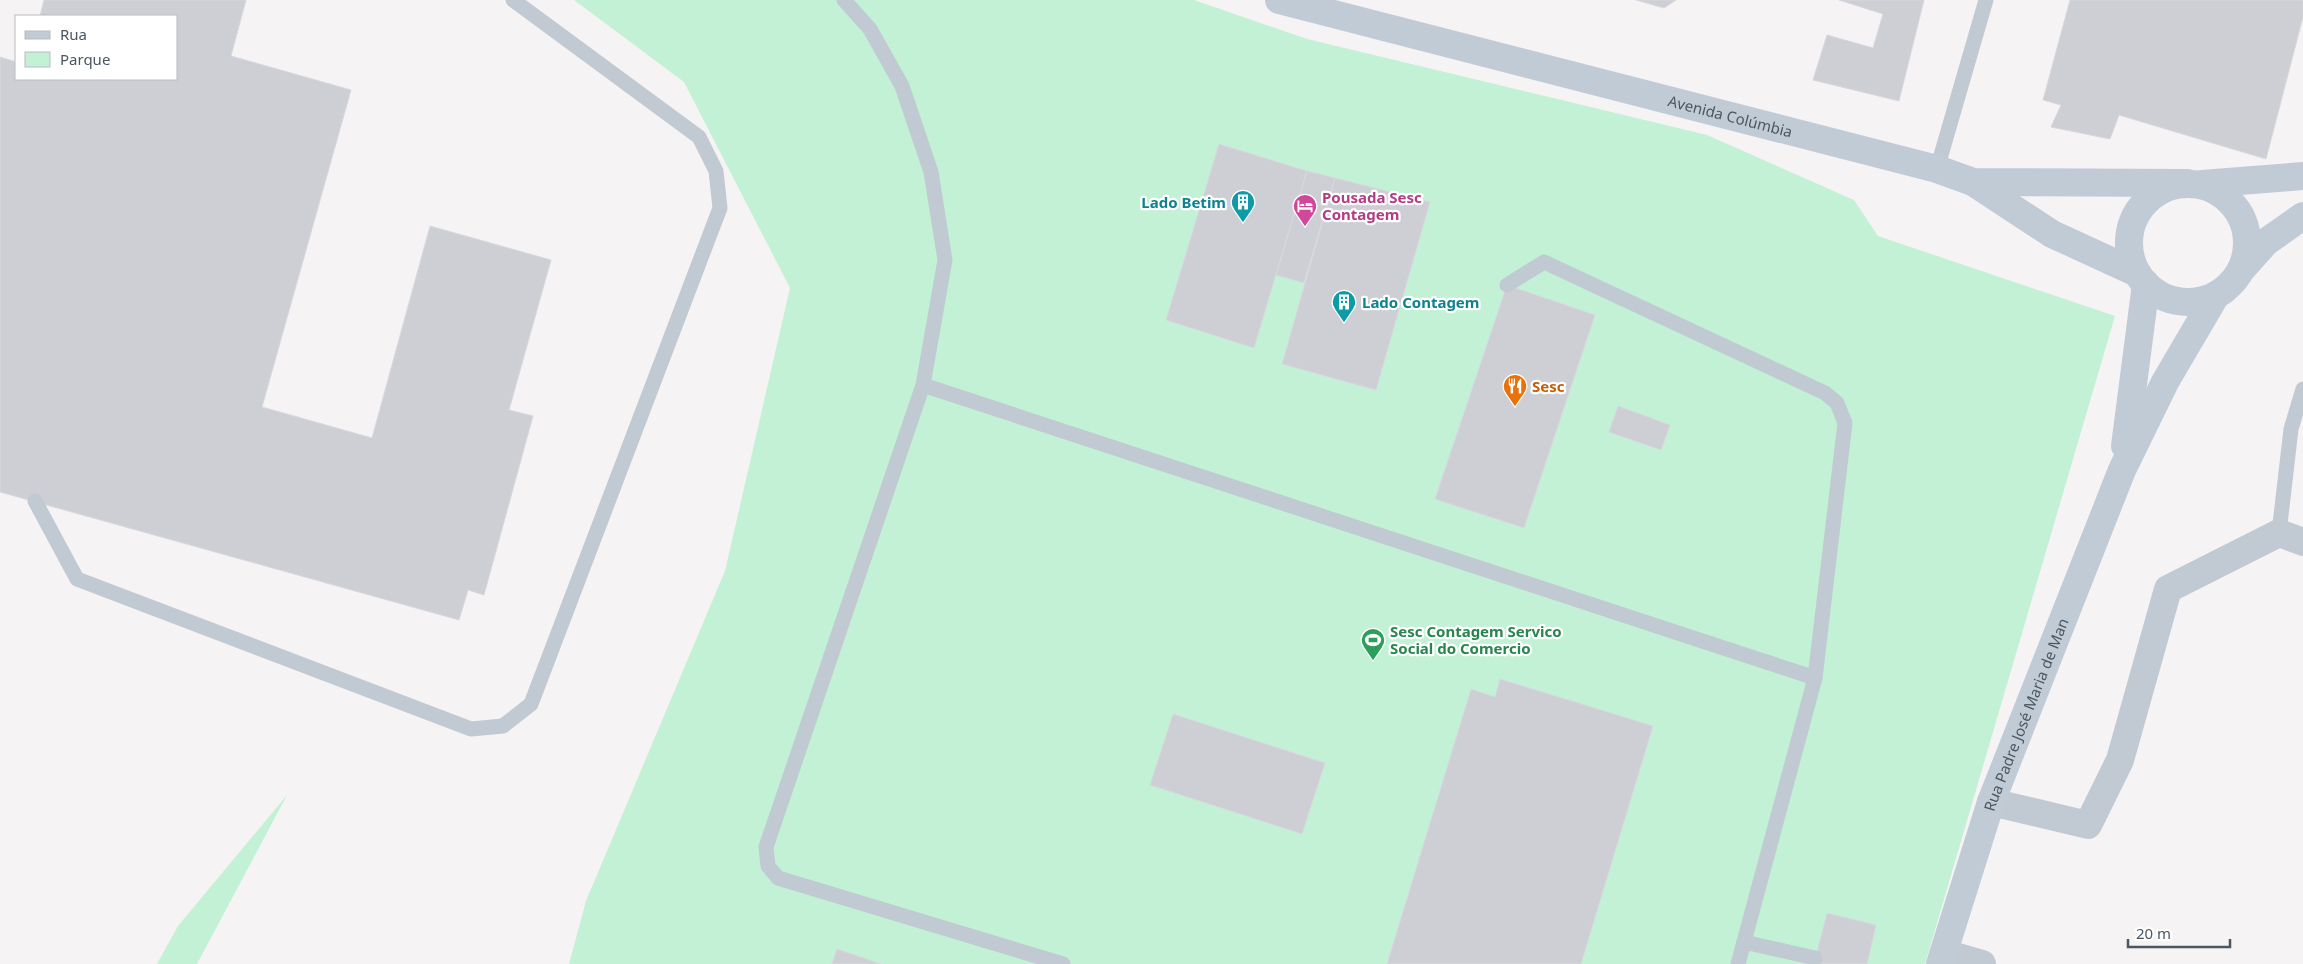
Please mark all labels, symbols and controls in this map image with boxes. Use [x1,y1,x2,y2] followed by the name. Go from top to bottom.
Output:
[15,15,178,80] legend
[60,24,87,44] text: Rua
[60,49,110,69] text: Parque
[1666,90,1795,141] street label: Avenida Colúmbia
[1322,187,1422,224] place label: Pousada Sesc Contagem
[1230,189,1256,223] building icon: Lado Betim
[1141,192,1226,212] place label: Lado Betim
[1292,193,1318,227] hotel icon: Pousada Sesc Contagem
[1331,289,1357,323] building icon: Lado Contagem
[1362,292,1479,312] place label: Lado Contagem
[1502,373,1528,407] restaurant icon: Sesc
[1532,376,1565,396] place label: Sesc
[1979,615,2073,813] street label: Rua Padre José Maria de Man
[1390,621,1562,658] place label: Sesc Contagem Servico Social do Comercio
[1360,627,1386,661] sports icon: Sesc Contagem Servico Social do Comercio
[2128,916,2230,948] scale bar
[2136,923,2171,943] text: 20 m

